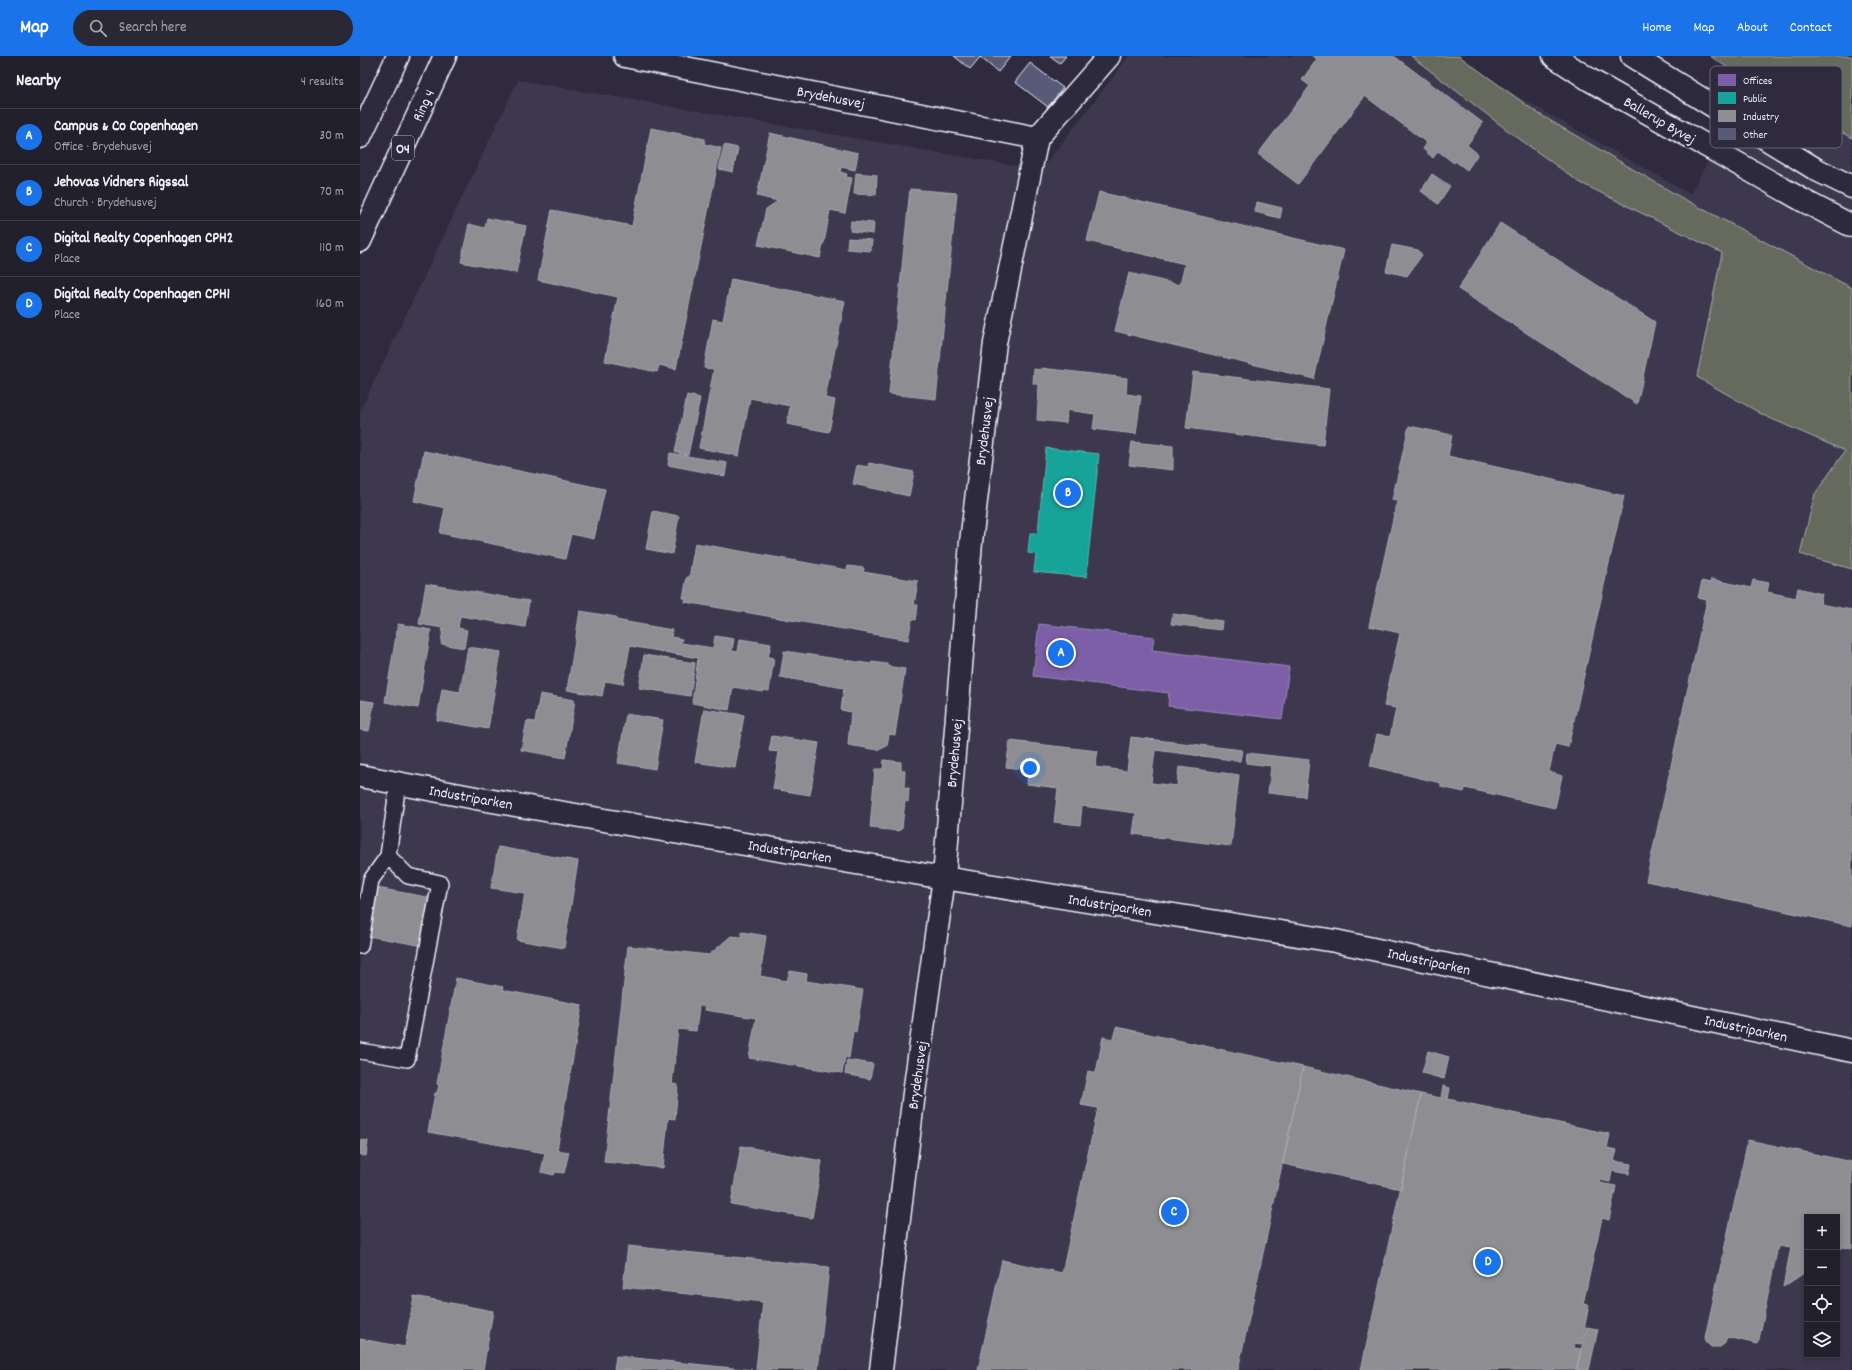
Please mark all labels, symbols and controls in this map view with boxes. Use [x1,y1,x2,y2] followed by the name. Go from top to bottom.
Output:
[73,10,353,46] search box
[20,15,49,42] text: Map
[87,17,109,39] icon: search
[119,17,187,39] text: Search here
[1642,18,1671,38] text: Home
[1693,18,1715,38] text: Map
[1737,18,1768,38] text: About
[1790,18,1832,38] text: Contact
[1710,66,1842,148] legend
[16,70,60,94] text: Nearby
[301,73,344,92] text: 4 results
[1743,74,1773,90] text: Offices
[795,82,867,116] street label: Brydehusvej
[408,86,442,126] street label: Ring 4
[1619,92,1699,151] street label: Ballerup Byvej
[1743,92,1767,108] text: Public
[1743,110,1779,126] text: Industry
[54,116,198,138] text: Campus & Co Copenhagen
[25,127,33,146] text: A
[319,127,344,146] text: 30 m
[1743,128,1768,144] text: Other
[392,136,414,160] road number: O4
[54,138,152,157] text: Office · Brydehusvej
[54,172,188,194] text: Jehovas Vidners Rigssal
[26,183,32,202] text: B
[320,183,344,202] text: 70 m
[54,194,157,213] text: Church · Brydehusvej
[54,228,233,250] text: Digital Realty Copenhagen CPH2
[26,239,32,258] text: C
[319,239,344,258] text: 110 m
[54,250,80,269] text: Place
[54,284,230,306] text: Digital Realty Copenhagen CPH1
[26,295,32,314] text: D
[316,295,344,314] text: 160 m
[54,306,80,325] text: Place
[971,396,1001,467] street label: Brydehusvej
[1055,478,1081,508] pin: B
[1048,638,1074,668] pin: A
[942,718,970,788] street label: Brydehusvej
[1020,758,1040,778] your location
[427,781,514,817] street label: Industriparken
[746,836,833,870] street label: Industriparken
[1066,890,1153,924] street label: Industriparken
[1385,943,1472,983] street label: Industriparken
[1702,1010,1789,1050] street label: Industriparken
[903,1040,935,1111] street label: Brydehusvej
[1161,1197,1187,1227] pin: C
[1804,1214,1840,1358] map controls
[1804,1214,1840,1250] button: +
[1475,1247,1501,1277] pin: D
[1804,1250,1840,1286] button: −
[1804,1286,1840,1322] button: locate
[1804,1322,1840,1358] button: layers

